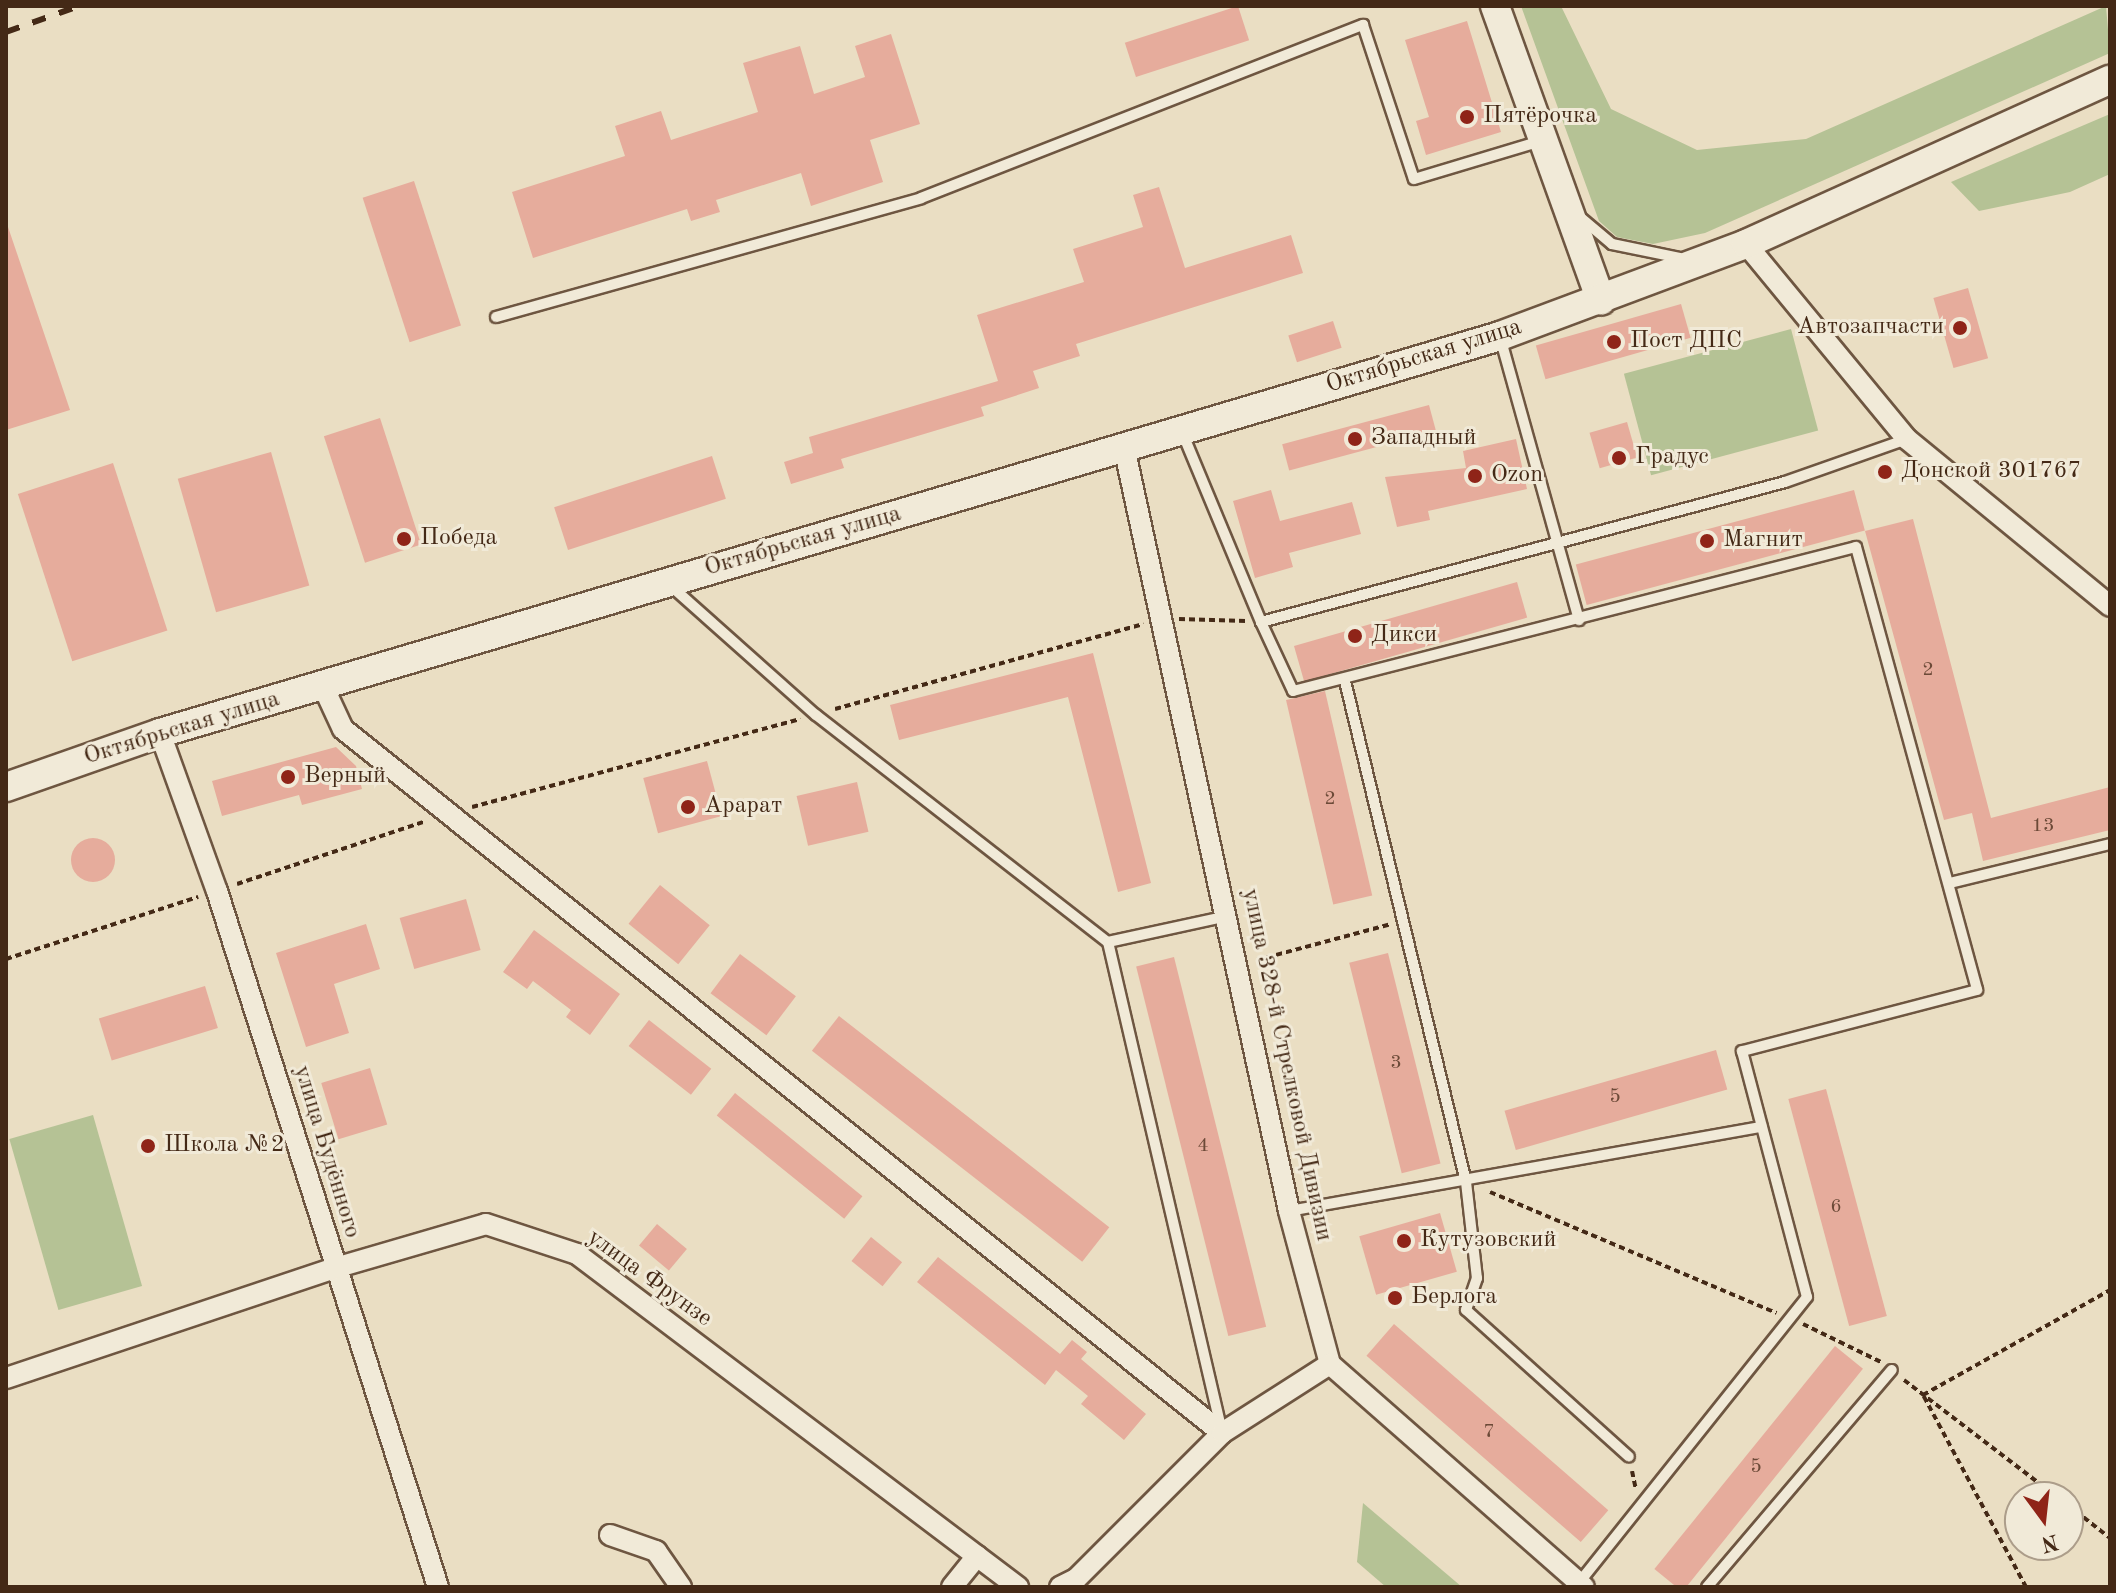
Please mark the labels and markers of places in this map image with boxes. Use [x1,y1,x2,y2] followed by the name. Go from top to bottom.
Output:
[1483,103,1597,131] place label: Пятёрочка
[1458,108,1476,126] marker: Пятёрочка
[1797,314,1944,342] place label: Автозапчасти
[1951,319,1969,337] marker: Автозапчасти
[1630,328,1742,356] place label: Пост ДПС
[1605,333,1623,351] marker: Пост ДПС
[1371,425,1477,453] place label: Западный
[1346,430,1364,448] marker: Западный
[1635,444,1709,472] place label: Градус
[1610,449,1628,467] marker: Градус
[1901,458,2081,486] place label: Донской 301767
[1491,462,1543,490] place label: Ozon
[1876,463,1894,481] marker: Донской 301767
[1466,467,1484,485] marker: Ozon
[420,525,497,553] place label: Победа
[1723,527,1803,555] place label: Магнит
[395,530,413,548] marker: Победа
[1698,532,1716,550] marker: Магнит
[1371,622,1437,650] place label: Дикси
[1346,627,1364,645] marker: Дикси
[304,763,386,791] place label: Верный
[279,768,297,786] marker: Верный
[704,793,782,821] place label: Арарат
[679,798,697,816] marker: Арарат
[164,1132,285,1160] place label: Школа №2
[139,1137,157,1155] marker: Школа №2
[1420,1227,1556,1255] place label: Кутузовский
[1395,1232,1413,1250] marker: Кутузовский
[1411,1284,1497,1312] place label: Берлога
[1386,1289,1404,1307] marker: Берлога

